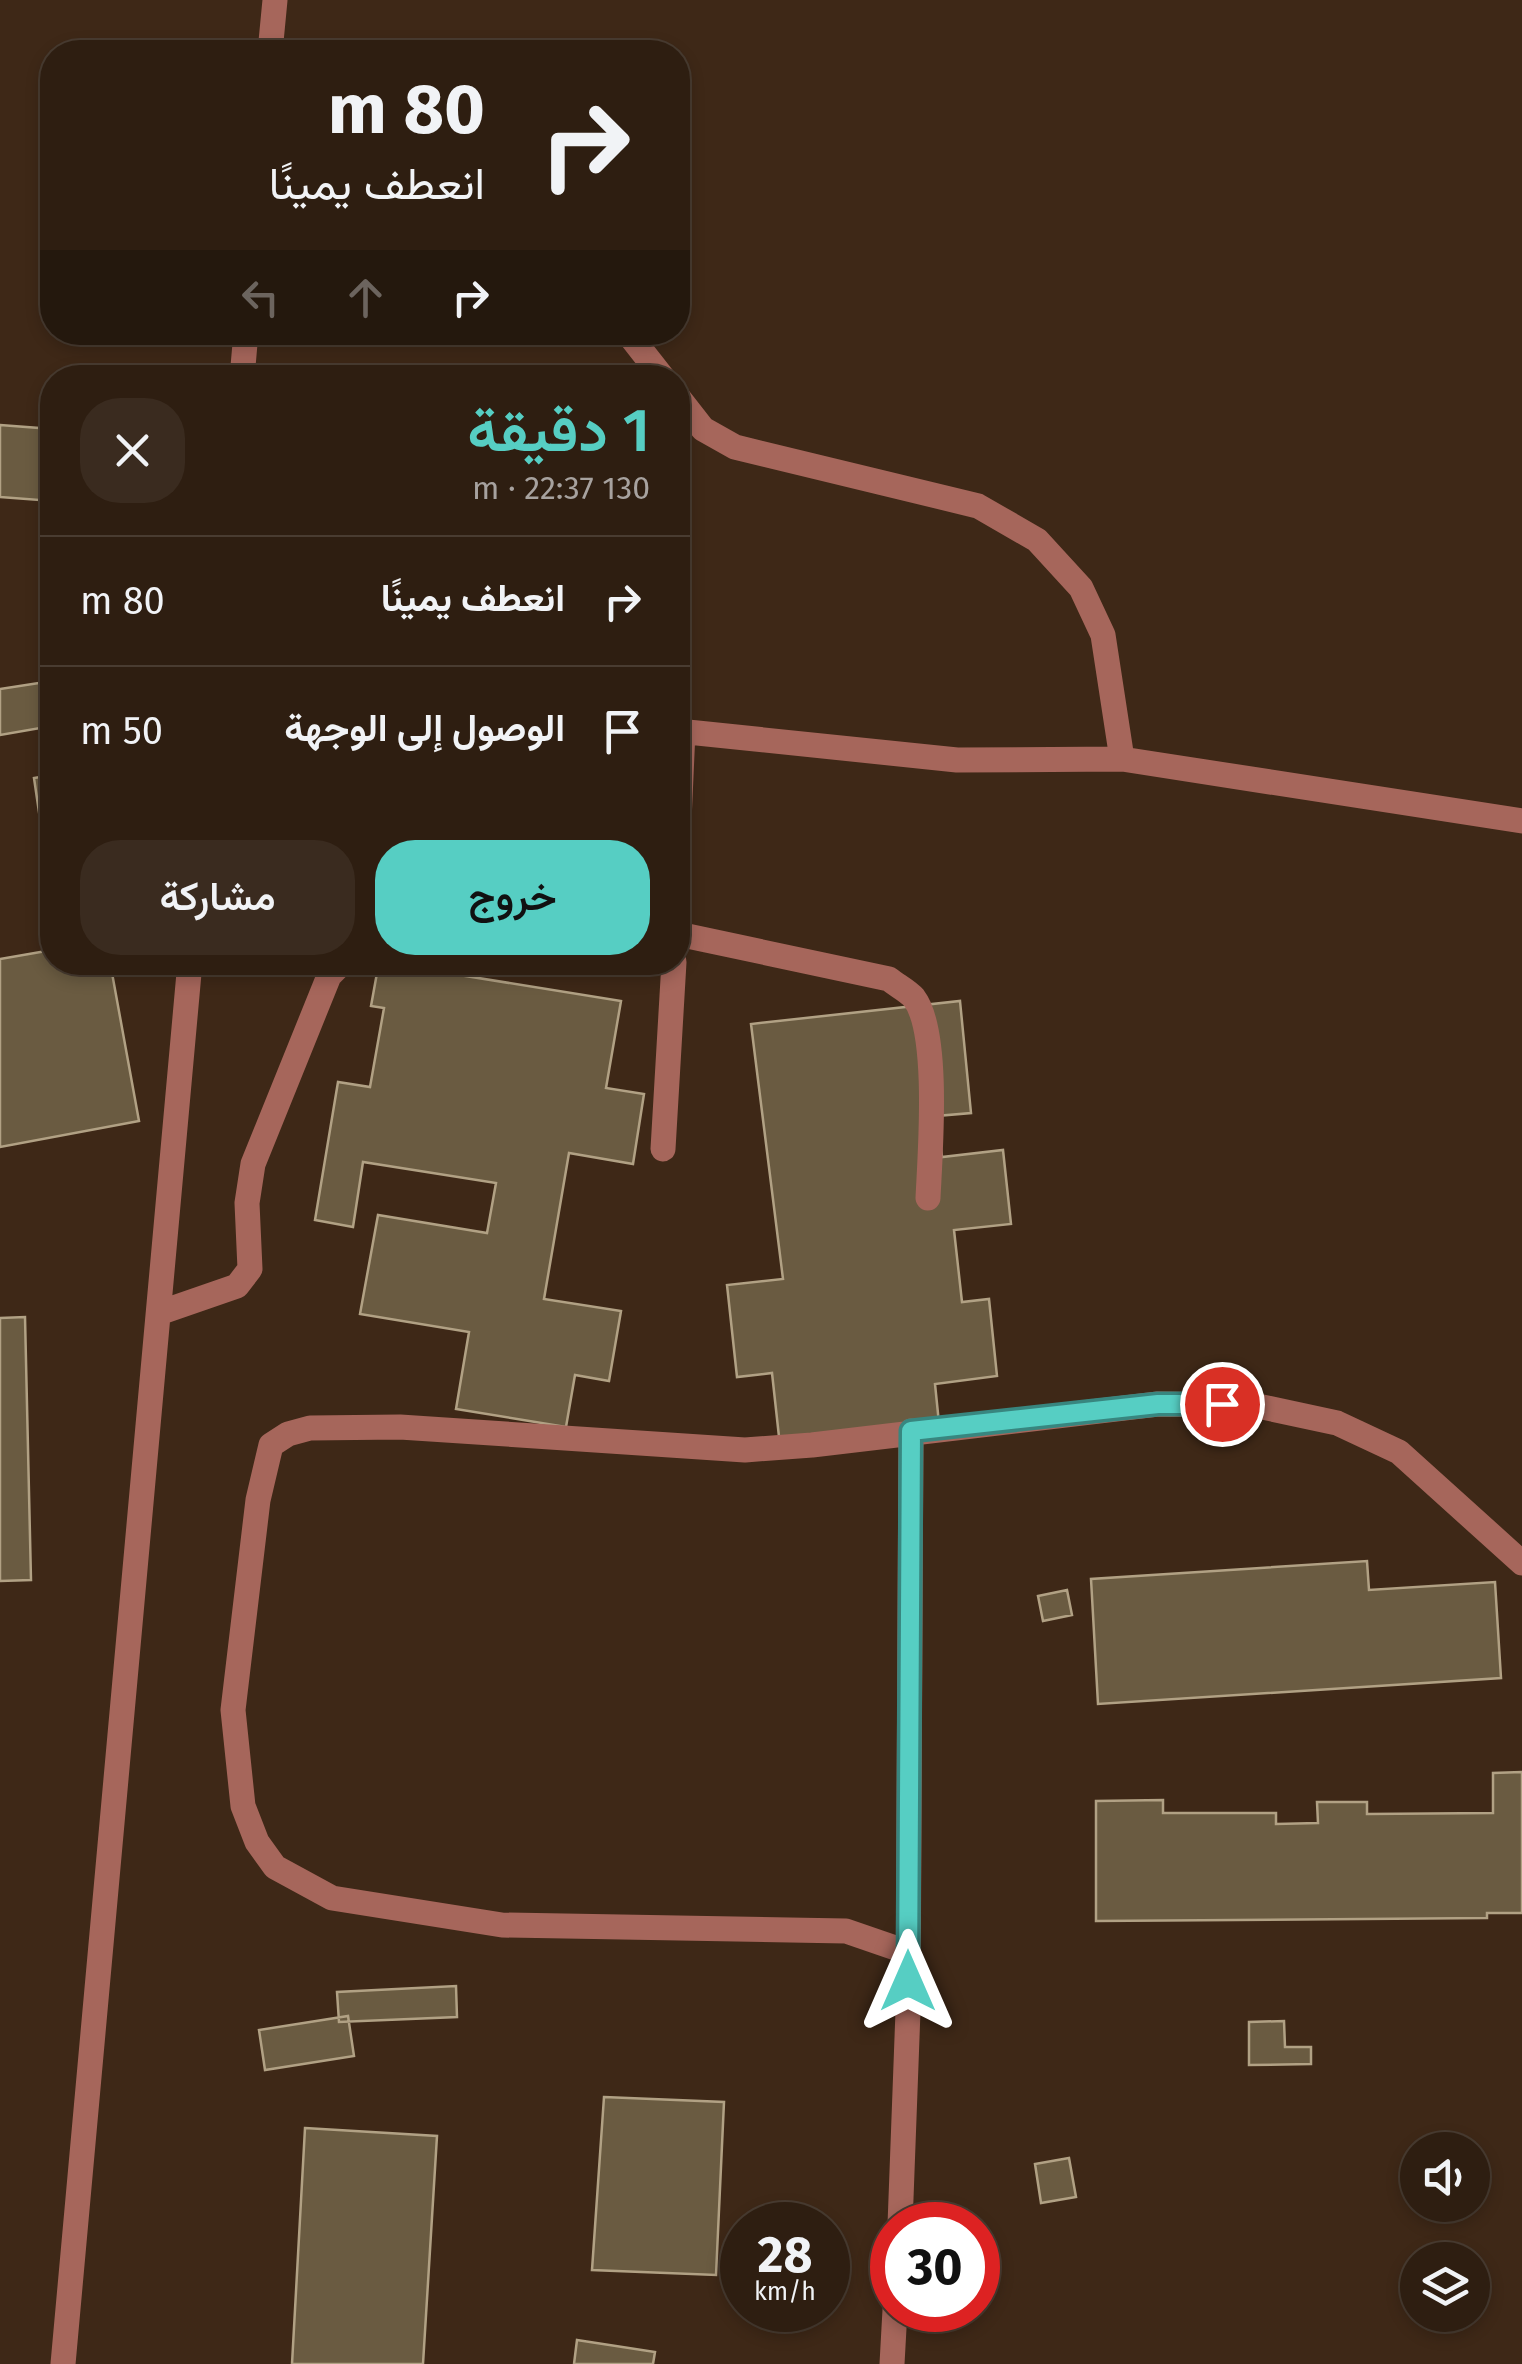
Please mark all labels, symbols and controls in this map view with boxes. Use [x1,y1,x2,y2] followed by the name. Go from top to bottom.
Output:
[328,68,485,152] text: 80 m
[520,80,650,210] icon: right
[269,157,485,211] text: انعطف يمينًا
[233,270,288,325] icon: left
[338,270,393,325] icon: ahead
[443,270,498,325] icon: right
[467,395,650,467] text: 1 دقيقة
[80,398,185,503] button: close
[472,469,650,507] text: 130 m · 22:37
[595,574,650,629] icon: right
[381,575,565,621] text: انعطف يمينًا
[80,578,165,624] text: 80 m
[595,704,650,759] icon: arrive
[284,705,565,751] text: الوصول إلى الوجهة
[80,708,163,754] text: 50 m
[80,840,355,955] button: مشاركة
[375,840,650,955] button: خروج
[1180,1362,1265,1447] pin
[1195,1377,1250,1432] icon: arrive
[856,1929,960,2033] position arrow
[1400,2132,1490,2332] map controls
[1400,2132,1490,2222] button: sound
[870,2202,1000,2332] speed limit sign: 30
[758,2225,812,2285] text: 28
[1400,2242,1490,2332] button: layers
[754,2277,816,2307] text: km/h

